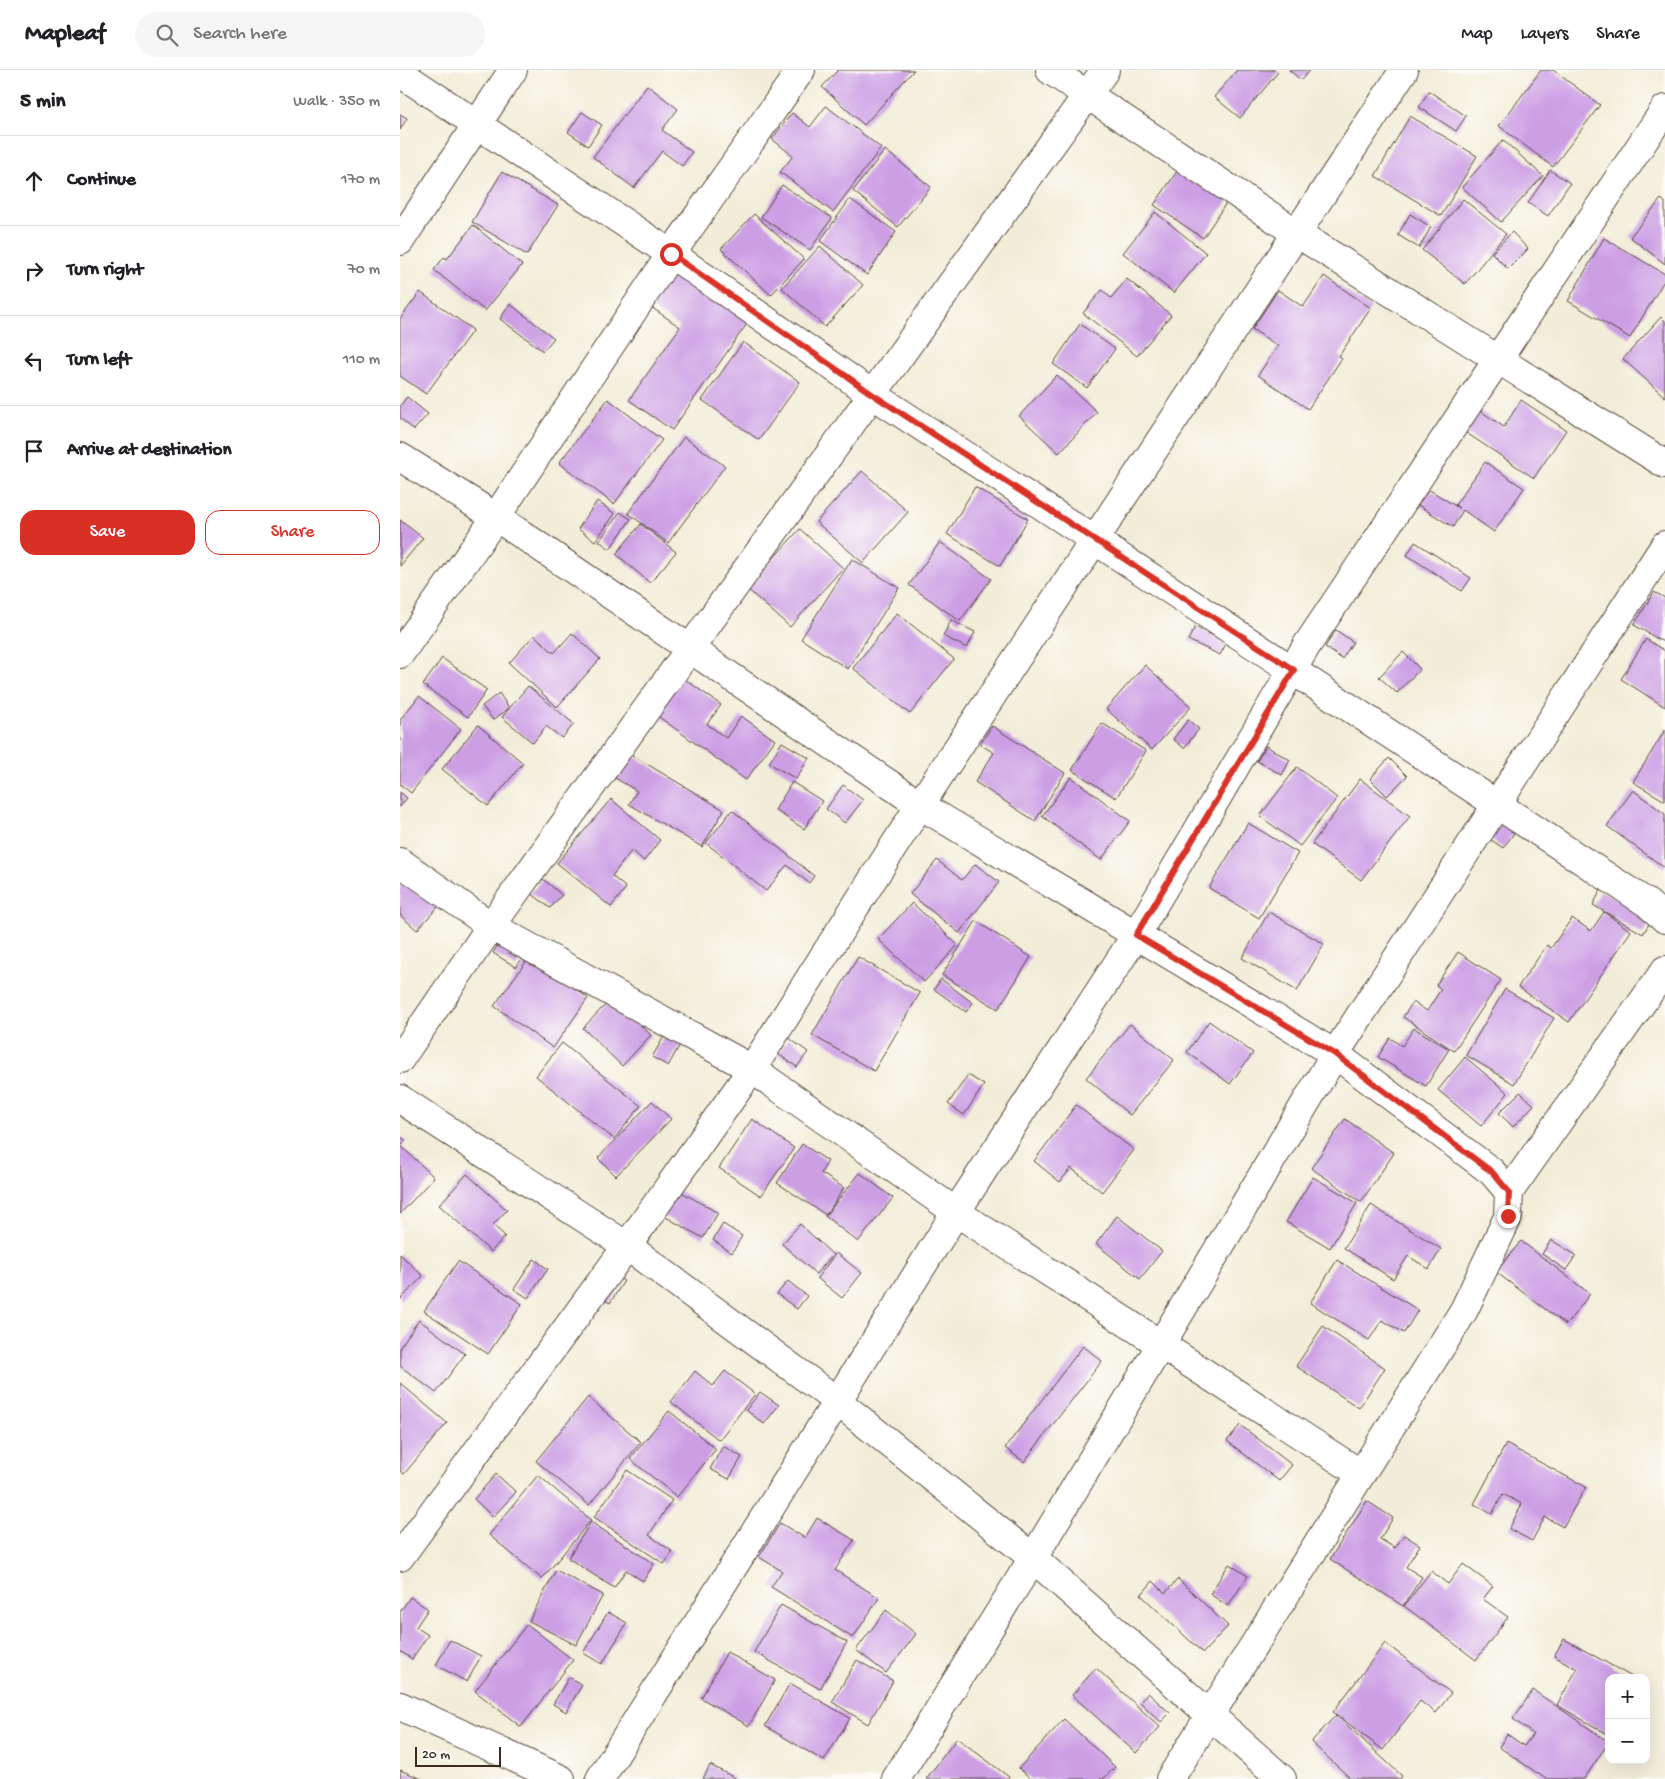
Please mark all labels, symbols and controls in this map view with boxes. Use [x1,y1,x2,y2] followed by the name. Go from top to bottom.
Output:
[135,12,485,57] search box
[25,20,105,49] text: Mapleaf
[153,21,181,49] icon: search
[193,23,287,46] text: Search here
[1461,24,1493,45] text: Map
[1521,24,1568,45] text: Layers
[1596,24,1640,45] text: Share
[20,90,65,115] text: 5 min
[293,93,380,112] text: Walk · 350 m
[20,167,48,195] icon: ahead
[67,169,136,192] text: Continue
[341,171,380,190] text: 170 m
[660,243,683,266] route start
[20,257,48,285] icon: right
[67,259,143,282] text: Turn right
[347,261,380,280] text: 70 m
[20,347,48,375] icon: left
[67,349,131,372] text: Turn left
[343,351,380,370] text: 110 m
[20,437,48,465] icon: arrive
[67,439,231,462] text: Arrive at destination
[20,510,195,555] button: Save
[205,510,380,555] button: Share
[1497,1205,1520,1228] route end
[1605,1674,1650,1764] map controls
[1605,1674,1650,1719] button: +
[1605,1719,1650,1764] button: −
[415,1744,501,1767] scale bar
[422,1747,450,1764] text: 20 m

